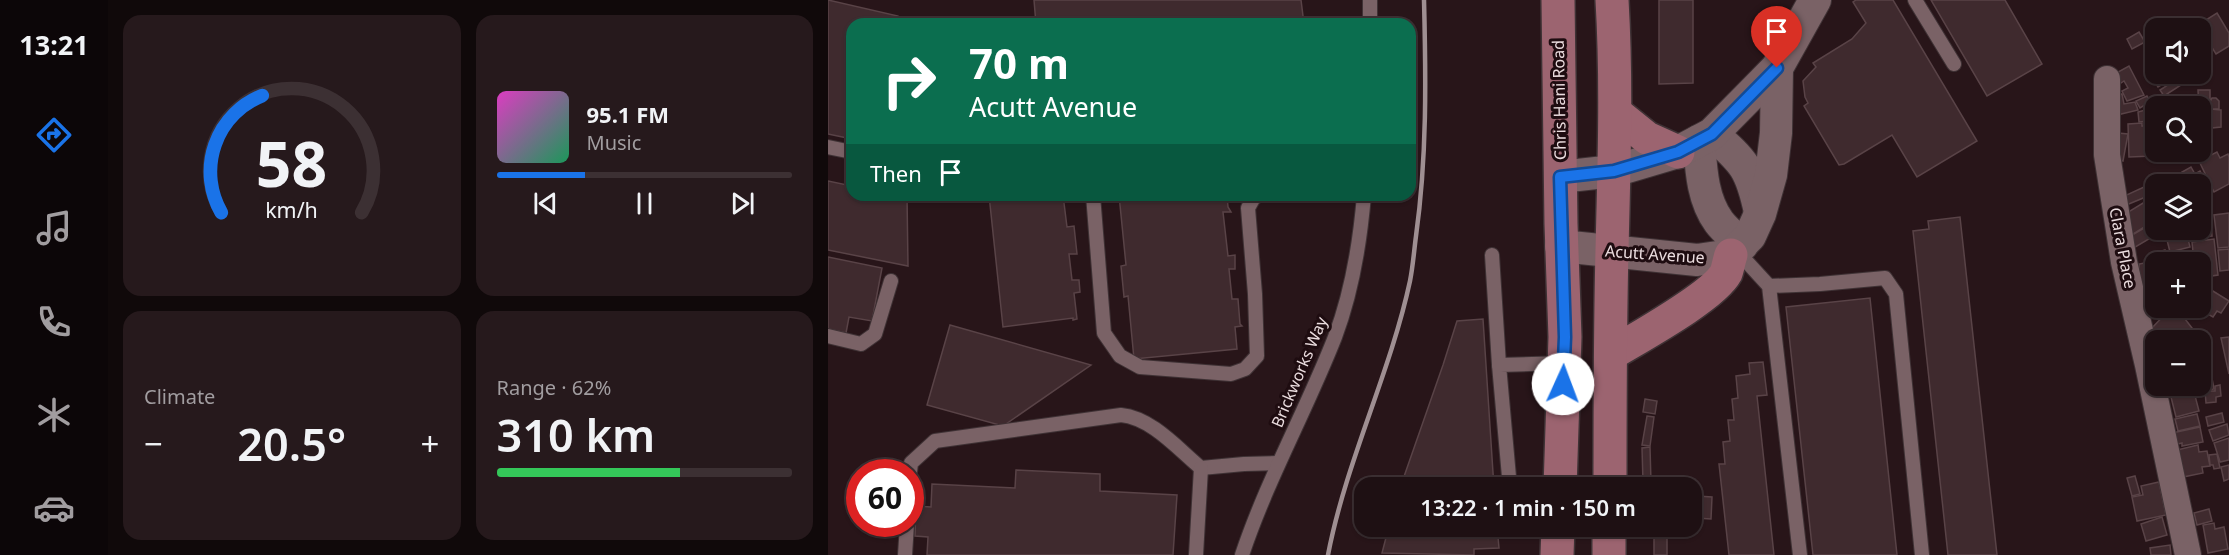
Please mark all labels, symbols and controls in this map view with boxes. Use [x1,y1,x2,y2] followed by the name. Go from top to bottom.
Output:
[1751,6,1802,68] pin
[1760,15,1793,48] icon: arrive
[2145,18,2211,396] map controls
[2145,18,2211,84] button: sound
[19,26,89,63] text: 13:21
[969,34,1069,91] text: 70 m
[1547,40,1571,160] street label: Chris Hani Road
[870,42,948,120] icon: right
[969,88,1137,125] text: Acutt Avenue
[2145,96,2211,162] button: search
[587,99,669,129] text: 95.1 FM
[33,114,75,156] icon: directions
[256,120,327,205] text: 58
[587,129,641,156] text: Music
[934,156,967,189] icon: arrive
[870,158,922,188] text: Then
[2145,174,2211,240] button: layers
[529,187,562,220] icon: previous
[628,187,661,220] icon: pause
[726,187,759,220] icon: next
[265,195,318,224] text: km/h
[2104,206,2142,290] street label: Clara Place
[33,207,75,249] icon: music
[1605,240,1705,268] street label: Acutt Avenue
[2145,252,2211,318] button: +
[33,301,75,343] icon: phone
[1266,312,1333,431] street label: Brickworks Way
[2145,330,2211,396] button: −
[1531,352,1595,416] position arrow
[497,374,611,401] text: Range · 62%
[144,383,215,410] text: Climate
[33,394,75,436] icon: climate
[497,404,655,465] text: 310 km
[237,413,346,474] text: 20.5°
[144,421,163,466] text: −
[421,421,440,466] text: +
[846,459,924,537] speed limit sign: 60
[33,487,75,529] icon: car
[1420,492,1636,522] text: 13:22 · 1 min · 150 m

